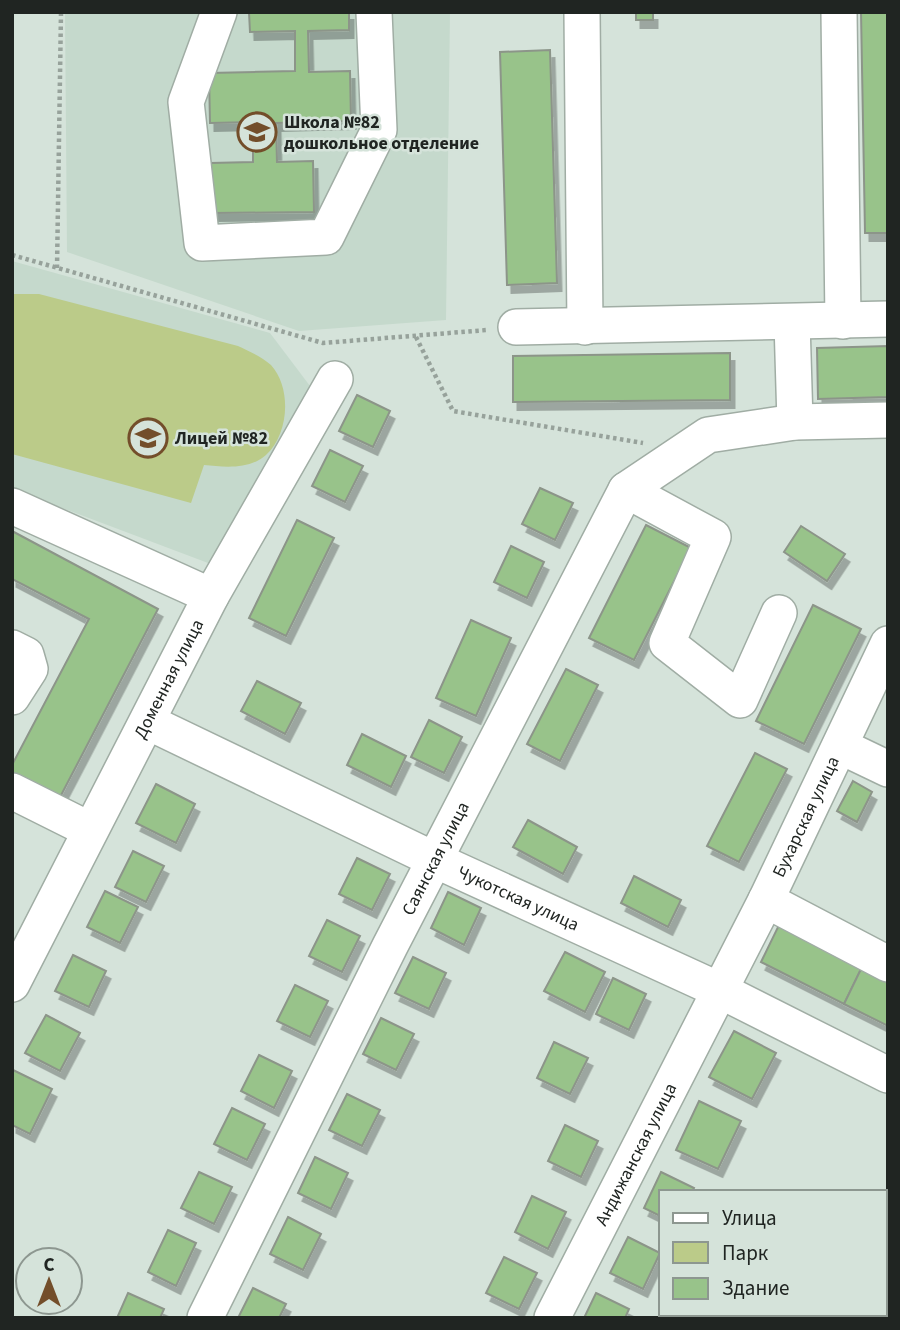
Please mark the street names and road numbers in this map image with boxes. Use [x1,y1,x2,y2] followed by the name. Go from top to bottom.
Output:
[128,615,210,743] street label: Доменная улица
[767,752,846,882] street label: Бухарская улица
[396,798,476,920] street label: Саянская улица
[453,860,583,937] street label: Чукотская улица
[589,1079,683,1230] street label: Андижанская улица

